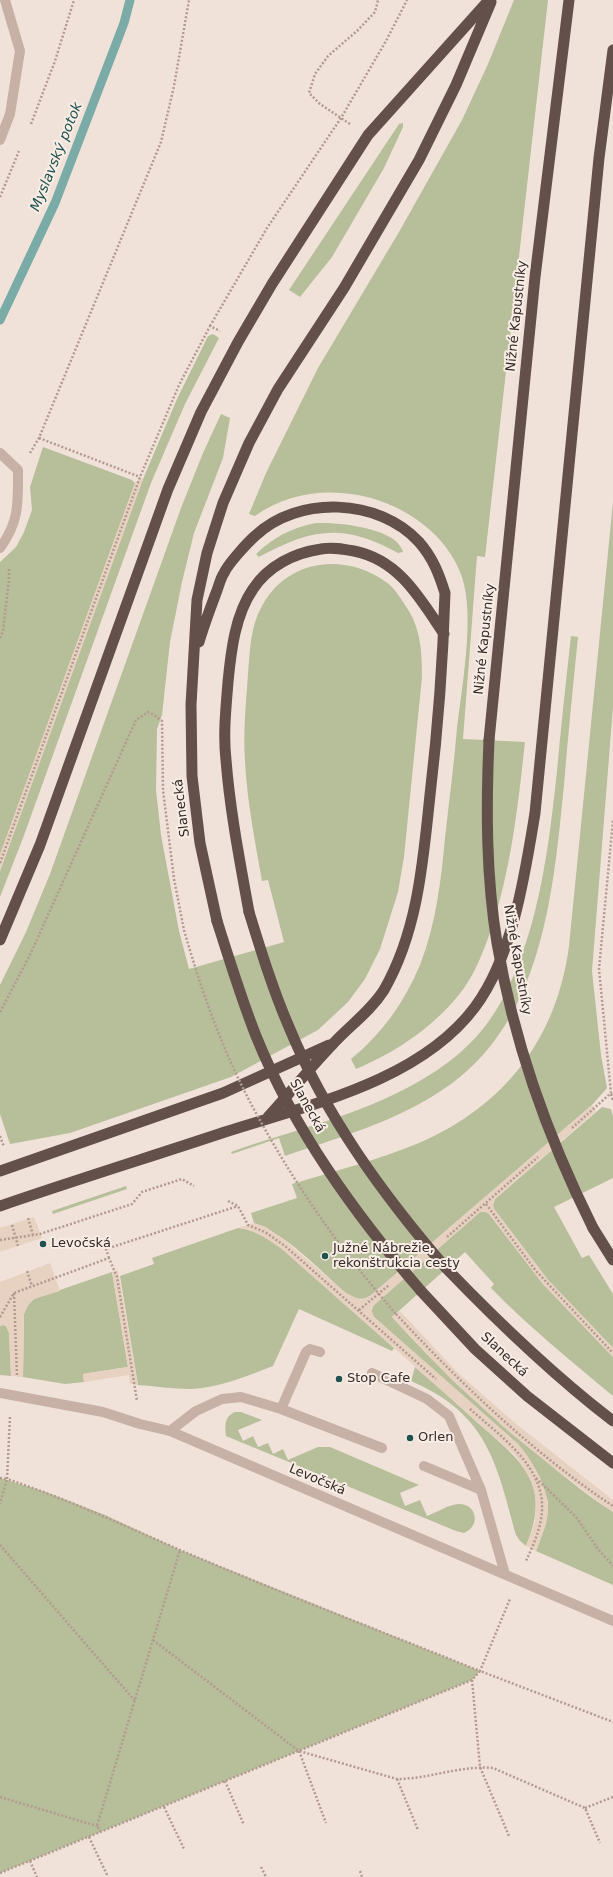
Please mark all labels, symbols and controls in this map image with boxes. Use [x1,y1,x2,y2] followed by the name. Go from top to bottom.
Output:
[27,100,87,214] water label: Myslavský potok
[503,260,531,372] street label: Nižné Kapustníky
[471,583,499,695] street label: Nižné Kapustníky
[171,778,193,838] street label: Slanecká
[500,904,534,1016] street label: Nižné Kapustníky
[286,1077,328,1135] street label: Slanecká
[51,1236,111,1252] place label: Levočská
[38,1239,48,1249] marker: Levočská
[333,1241,460,1272] place label: Južné Nábrežie, rekonštrukcia cesty
[320,1251,330,1261] marker: Južné Nábrežie, rekonštrukcia cesty
[477,1329,531,1381] street label: Slanecká
[347,1371,410,1387] place label: Stop Cafe
[334,1374,344,1384] marker: Stop Cafe
[418,1430,453,1446] place label: Orlen
[405,1433,415,1443] marker: Orlen
[286,1461,348,1499] street label: Levočská

